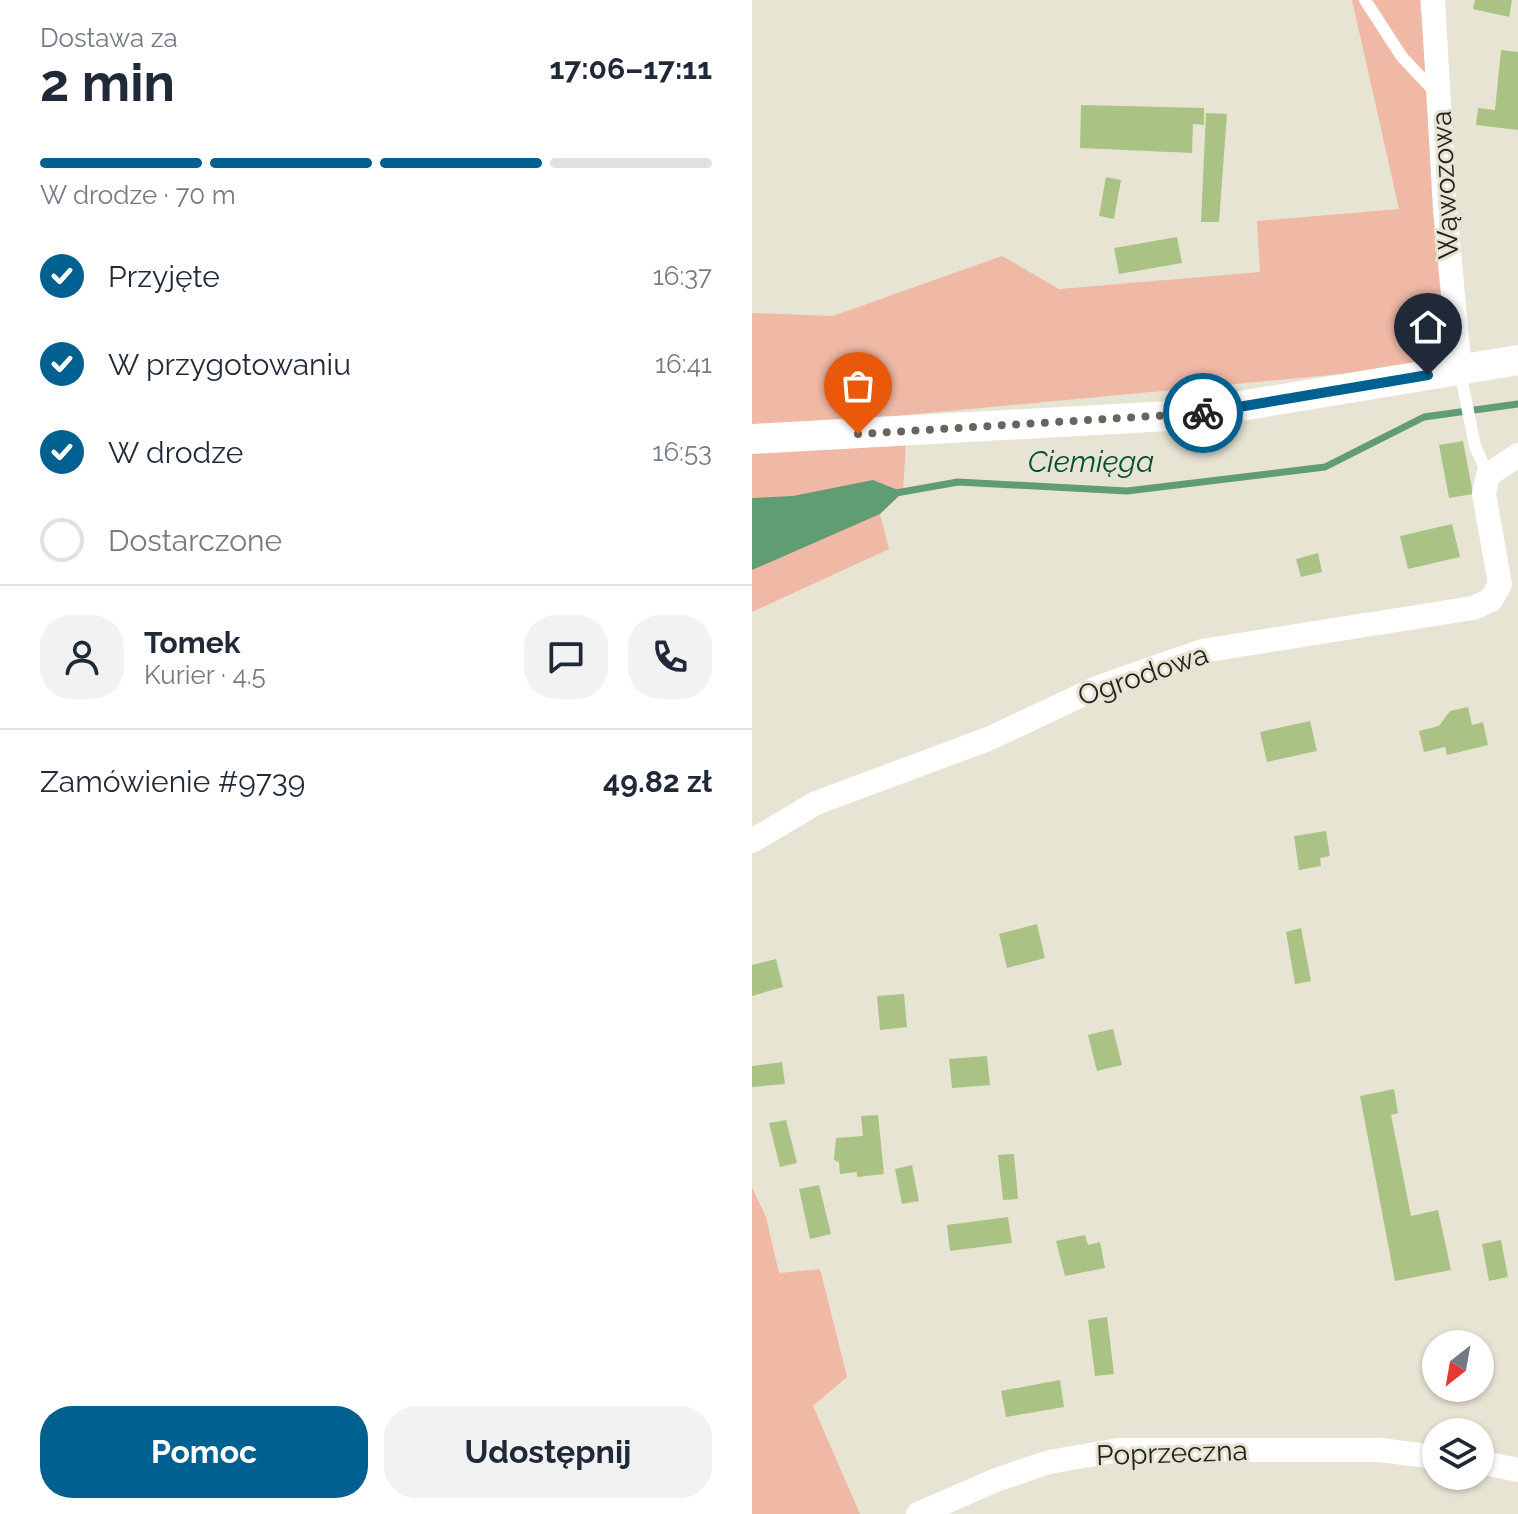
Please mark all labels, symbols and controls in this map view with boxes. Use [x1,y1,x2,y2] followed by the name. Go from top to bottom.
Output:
[40,23,178,53] text: Dostawa za
[550,51,712,86] text: 17:06–17:11
[40,52,175,113] text: 2 min
[1425,110,1465,260] street label: Wąwozowa
[40,180,236,210] text: W drodze · 70 m
[40,254,84,298] icon: check
[108,259,220,294] text: Przyjęte
[653,261,712,291] text: 16:37
[1394,293,1462,375] pin
[1406,305,1450,349] icon: home
[40,342,84,386] icon: check
[108,347,351,382] text: W przygotowaniu
[655,349,712,379] text: 16:41
[824,352,892,434] pin
[836,364,880,408] icon: bag
[1163,373,1243,453] courier
[1181,391,1225,435] icon: bike
[40,430,84,474] icon: check
[108,435,243,470] text: W drodze
[652,437,712,467] text: 16:53
[1028,444,1154,479] water label: Ciemięga
[108,523,282,558] text: Dostarczone
[40,615,124,699] button: person
[524,615,608,699] button: chat
[628,615,712,699] button: phone
[144,625,240,660] text: Tomek
[1074,637,1212,713] street label: Ogrodowa
[144,660,266,690] text: Kurier · 4.5
[40,764,305,799] text: Zamówienie #9739
[603,764,712,799] text: 49.82 zł
[1422,1330,1494,1402] north arrow
[1422,1330,1494,1490] map controls
[40,1406,368,1498] button: Pomoc
[384,1406,712,1498] button: Udostępnij
[1422,1418,1494,1490] button: layers
[1096,1434,1248,1472] street label: Poprzeczna

